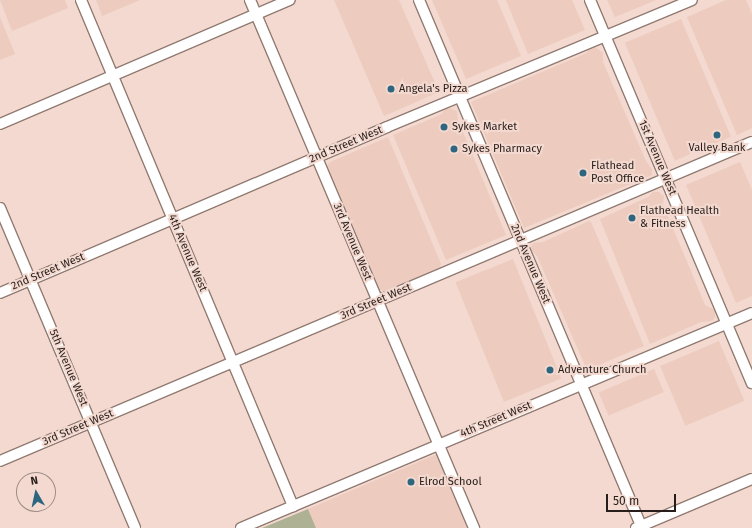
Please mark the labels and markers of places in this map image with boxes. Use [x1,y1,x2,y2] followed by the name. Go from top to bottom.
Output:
[399,82,468,96] place label: Angela's Pizza
[386,84,396,94] marker: Angela's Pizza
[452,120,517,134] place label: Sykes Market
[439,122,449,132] marker: Sykes Market
[712,130,722,140] marker: Valley Bank
[689,141,745,155] place label: Valley Bank
[462,142,542,156] place label: Sykes Pharmacy
[449,144,459,154] marker: Sykes Pharmacy
[591,160,644,186] place label: Flathead Post Office
[578,168,588,178] marker: Flathead Post Office
[640,205,719,231] place label: Flathead Health & Fitness
[627,213,637,223] marker: Flathead Health & Fitness
[558,363,646,377] place label: Adventure Church
[545,365,555,375] marker: Adventure Church
[419,475,482,489] place label: Elrod School
[406,477,416,487] marker: Elrod School

